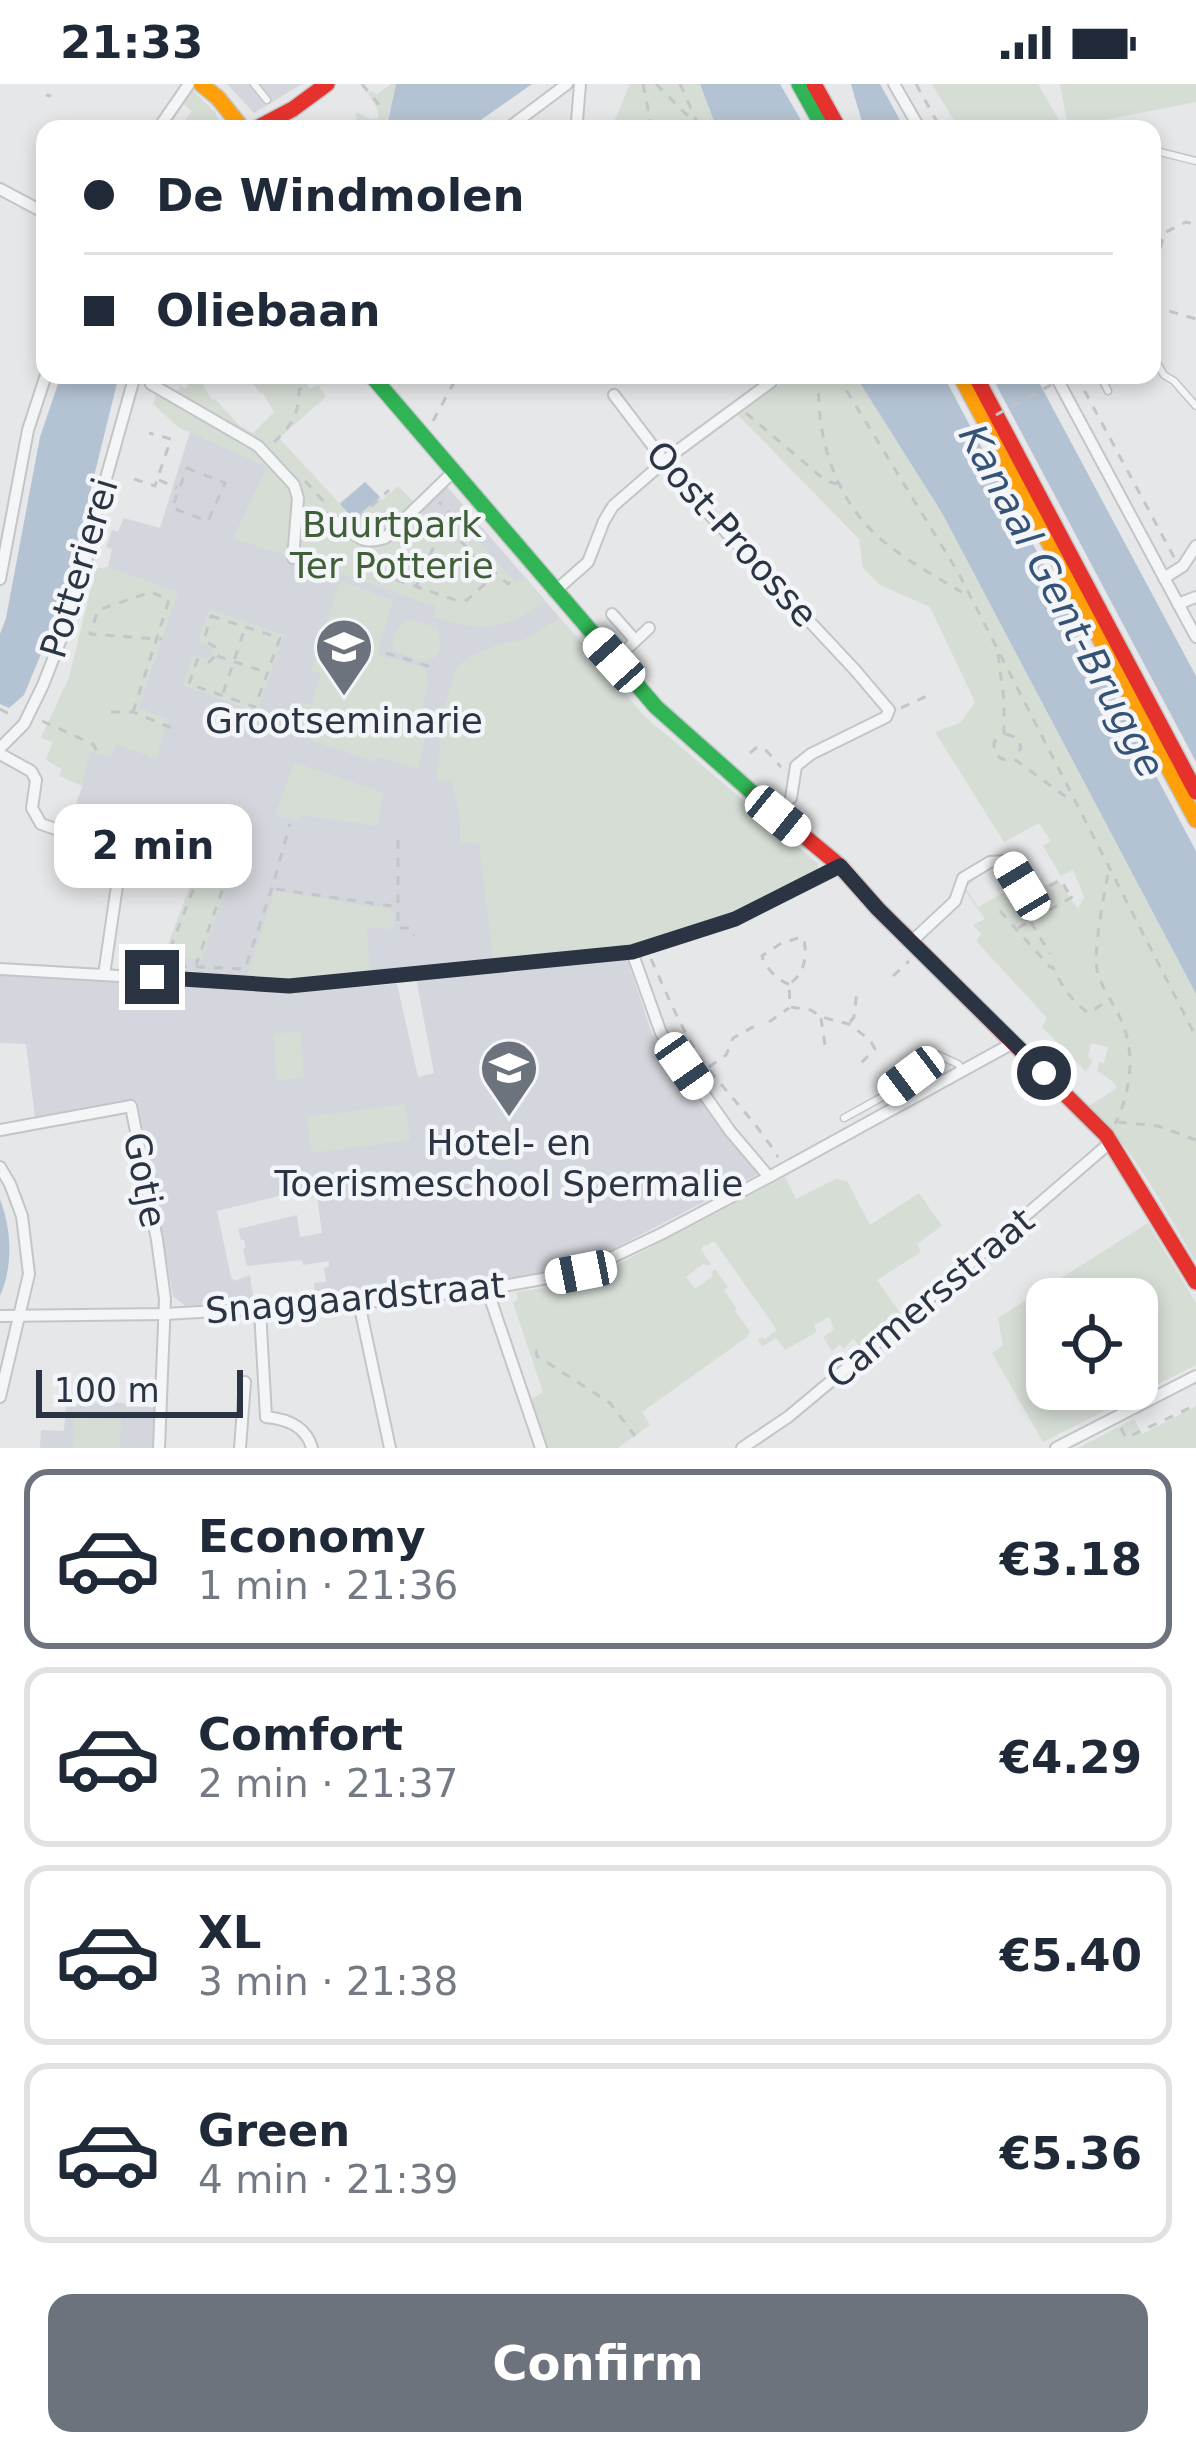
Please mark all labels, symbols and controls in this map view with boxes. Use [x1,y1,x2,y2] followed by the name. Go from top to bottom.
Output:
[60,16,203,69] text: 21:33
[156,169,525,222] text: De Windmolen
[156,284,381,337] text: Oliebaan
[950,417,1174,785] water label: Kanaal Gent-Brugge
[638,433,826,635] street label: Oost-Proosse
[32,473,126,663] street label: Potterierei
[289,504,494,586] park label: Buurtpark Ter Potterie
[313,616,375,698] school or university icon: Grootseminarie
[577,621,651,699] car
[205,700,483,741] place label: Grootseminarie
[739,779,817,853] car
[53,803,251,887] callout: 2 min
[92,823,214,868] text: 2 min
[988,846,1056,926] car
[125,950,179,1004] route end
[649,1026,719,1106] car
[478,1037,540,1119] school or university icon: Hotel- en Toerismeschool Spermalie
[871,1040,951,1112] car
[1017,1046,1071,1100] route start
[274,1122,743,1204] place label: Hotel- en Toerismeschool Spermalie
[116,1129,174,1231] street label: Gotje
[818,1199,1042,1397] street label: Carmersstraat
[542,1247,620,1297] car
[204,1264,506,1332] street label: Snaggaardstraat
[1026,1278,1158,1410] map controls
[1026,1278,1158,1410] button: locate
[36,1364,243,1417] scale bar
[54,1371,160,1410] text: 100 m
[54,1505,162,1613] icon: car
[198,1510,426,1563] text: Economy
[1000,1533,1142,1586] text: €3.18
[198,1563,458,1608] text: 1 min · 21:36
[54,1703,162,1811] icon: car
[198,1708,403,1761] text: Comfort
[1000,1731,1142,1784] text: €4.29
[198,1761,458,1806] text: 2 min · 21:37
[54,1901,162,2009] icon: car
[198,1906,261,1959] text: XL
[1000,1929,1142,1982] text: €5.40
[198,1959,458,2004] text: 3 min · 21:38
[54,2099,162,2207] icon: car
[198,2104,350,2157] text: Green
[1000,2127,1142,2180] text: €5.36
[198,2157,458,2202] text: 4 min · 21:39
[48,2294,1148,2432] button: Confirm

